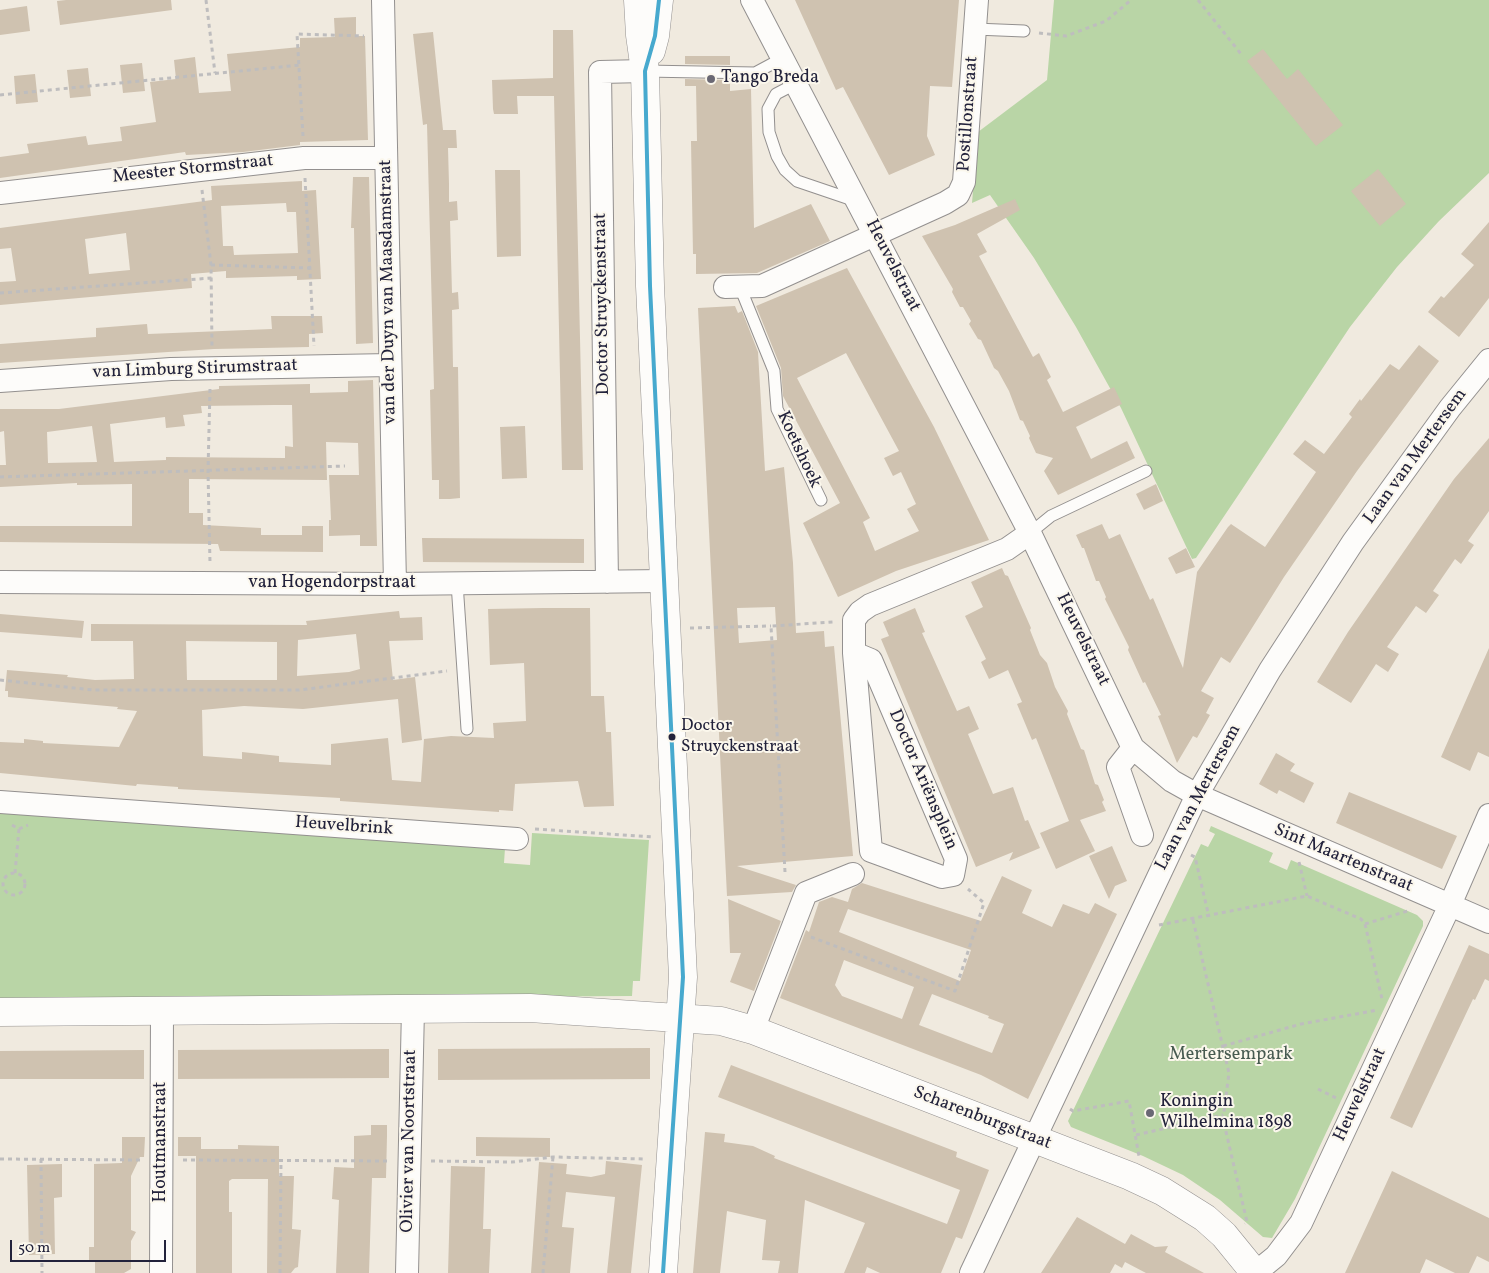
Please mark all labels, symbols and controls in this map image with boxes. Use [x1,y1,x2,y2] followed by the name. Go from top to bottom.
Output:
[954,56,984,172] street label: Postillonstraat
[721,68,819,90] place label: Tango Breda
[705,73,717,85] marker: Tango Breda
[111,151,275,189] street label: Meester Stormstraat
[376,159,402,425] street label: van der Duyn van Maasdamstraat
[591,213,615,395] street label: Doctor Struyckenstraat
[860,216,924,316] street label: Heuvelstraat
[92,356,298,384] street label: van Limburg Stirumstraat
[1360,385,1472,529] street label: Laan van Mertersem
[771,408,825,492] street label: Koetshoek
[248,573,416,595] street label: van Hogendorpstraat
[1050,590,1114,690] street label: Heuvelstraat
[883,707,961,853] street label: Doctor Ariënsplein
[681,717,799,757] place label: Doctor Struyckenstraat
[1151,721,1247,875] street label: Laan van Mertersem
[667,732,677,742] marker: Doctor Struyckenstraat
[294,813,394,841] street label: Heuvelbrink
[1270,820,1416,898] street label: Sint Maartenstraat
[1169,1045,1293,1067] park label: Mertersempark
[1330,1045,1392,1145] street label: Heuvelstraat
[398,1049,422,1233] street label: Olivier van Noortstraat
[151,1082,173,1202] street label: Houtmanstraat
[910,1083,1054,1155] street label: Scharenburgstraat
[1160,1092,1292,1134] place label: Koningin Wilhelmina 1898
[1144,1107,1156,1119] marker: Koningin Wilhelmina 1898
[12,1230,169,1262] scale bar
[18,1238,50,1259] text: 50 m

